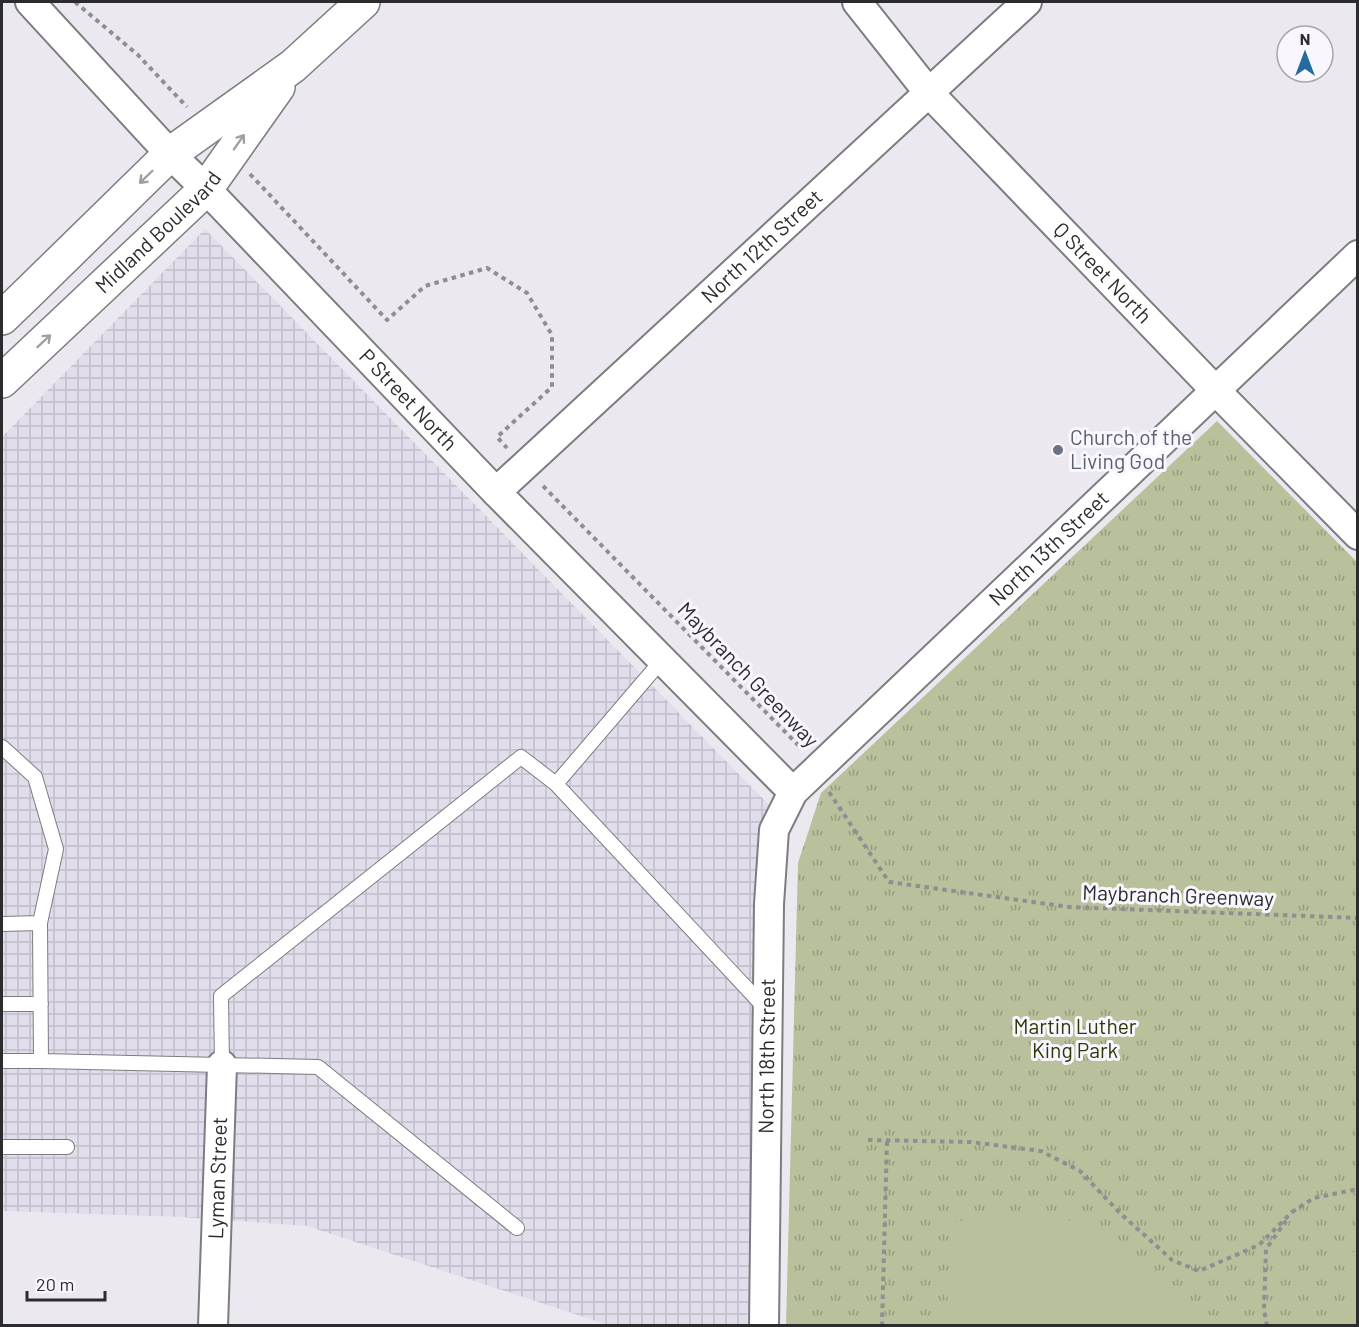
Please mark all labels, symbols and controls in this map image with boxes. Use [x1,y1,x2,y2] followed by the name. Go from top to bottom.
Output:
[1275,24,1335,84] north arrow
[1300,29,1310,48] text: N
[233,134,245,150] one-way arrow
[89,166,226,298] street label: Midland Boulevard
[139,170,154,185] one-way arrow
[695,183,827,307] street label: North 12th Street
[1049,216,1158,328] street label: Q Street North
[37,333,52,348] one-way arrow
[355,343,463,455] street label: P Street North
[1070,424,1192,473] place label: Church of the Living God
[1051,443,1065,457] marker: Church of the Living God
[983,485,1113,610] street label: North 13th Street
[673,596,825,752] street label: Maybranch Greenway
[1082,879,1275,910] street label: Maybranch Greenway
[752,978,779,1134] street label: North 18th Street
[1013,1013,1137,1062] park label: Martin Luther King Park
[202,1116,231,1240] street label: Lyman Street
[27,1264,105,1302] scale bar
[36,1273,74,1295] text: 20 m

